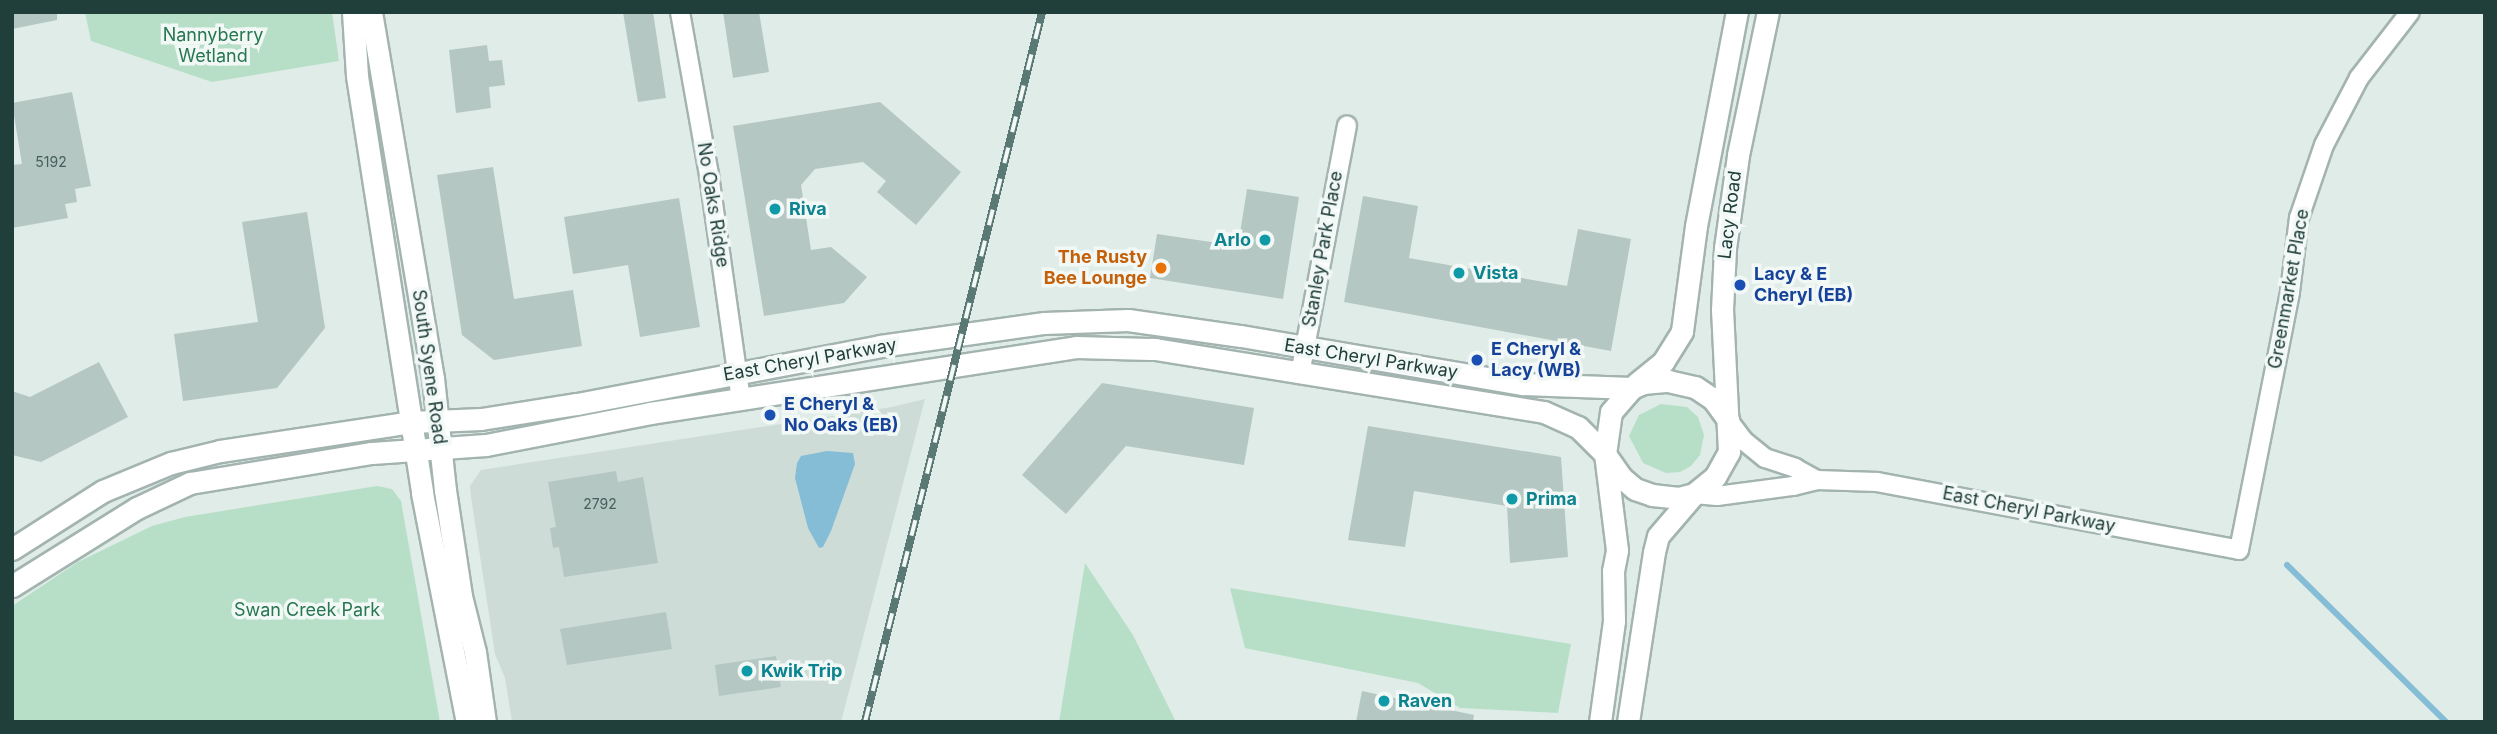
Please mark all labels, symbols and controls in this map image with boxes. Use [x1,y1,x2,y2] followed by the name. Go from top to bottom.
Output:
[163,25,263,68] park label: Nannyberry Wetland
[692,141,734,269] street label: No Oaks Ridge
[35,154,67,170] house number: 5192
[1299,169,1347,329] street label: Stanley Park Place
[1714,170,1746,260] street label: Lacy Road
[789,198,827,220] place label: Riva
[767,201,783,217] marker: Riva
[2264,207,2314,371] street label: Greenmarket Place
[1214,229,1251,251] place label: Arlo
[1257,232,1273,248] marker: Arlo
[1044,247,1147,290] place label: The Rusty Bee Lounge
[1153,260,1169,276] marker: The Rusty Bee Lounge
[1473,262,1519,284] place label: Vista
[1754,264,1853,306] place label: Lacy & E Cheryl (EB)
[1451,265,1467,281] marker: Vista
[1732,277,1748,293] marker: Lacy & E Cheryl (EB)
[407,288,451,446] street label: South Syene Road
[722,334,898,386] street label: East Cheryl Parkway
[1283,335,1459,383] street label: East Cheryl Parkway
[1491,339,1581,382] place label: E Cheryl & Lacy (WB)
[1469,352,1485,368] marker: E Cheryl & Lacy (WB)
[784,394,899,436] place label: E Cheryl & No Oaks (EB)
[762,407,778,423] marker: E Cheryl & No Oaks (EB)
[1941,483,2117,537] street label: East Cheryl Parkway
[1526,488,1577,510] place label: Prima
[1504,491,1520,507] marker: Prima
[583,496,617,512] house number: 2792
[234,599,380,621] park label: Swan Creek Park
[761,660,842,682] place label: Kwik Trip
[739,663,755,679] marker: Kwik Trip
[1398,690,1452,712] place label: Raven
[1376,693,1392,709] marker: Raven

